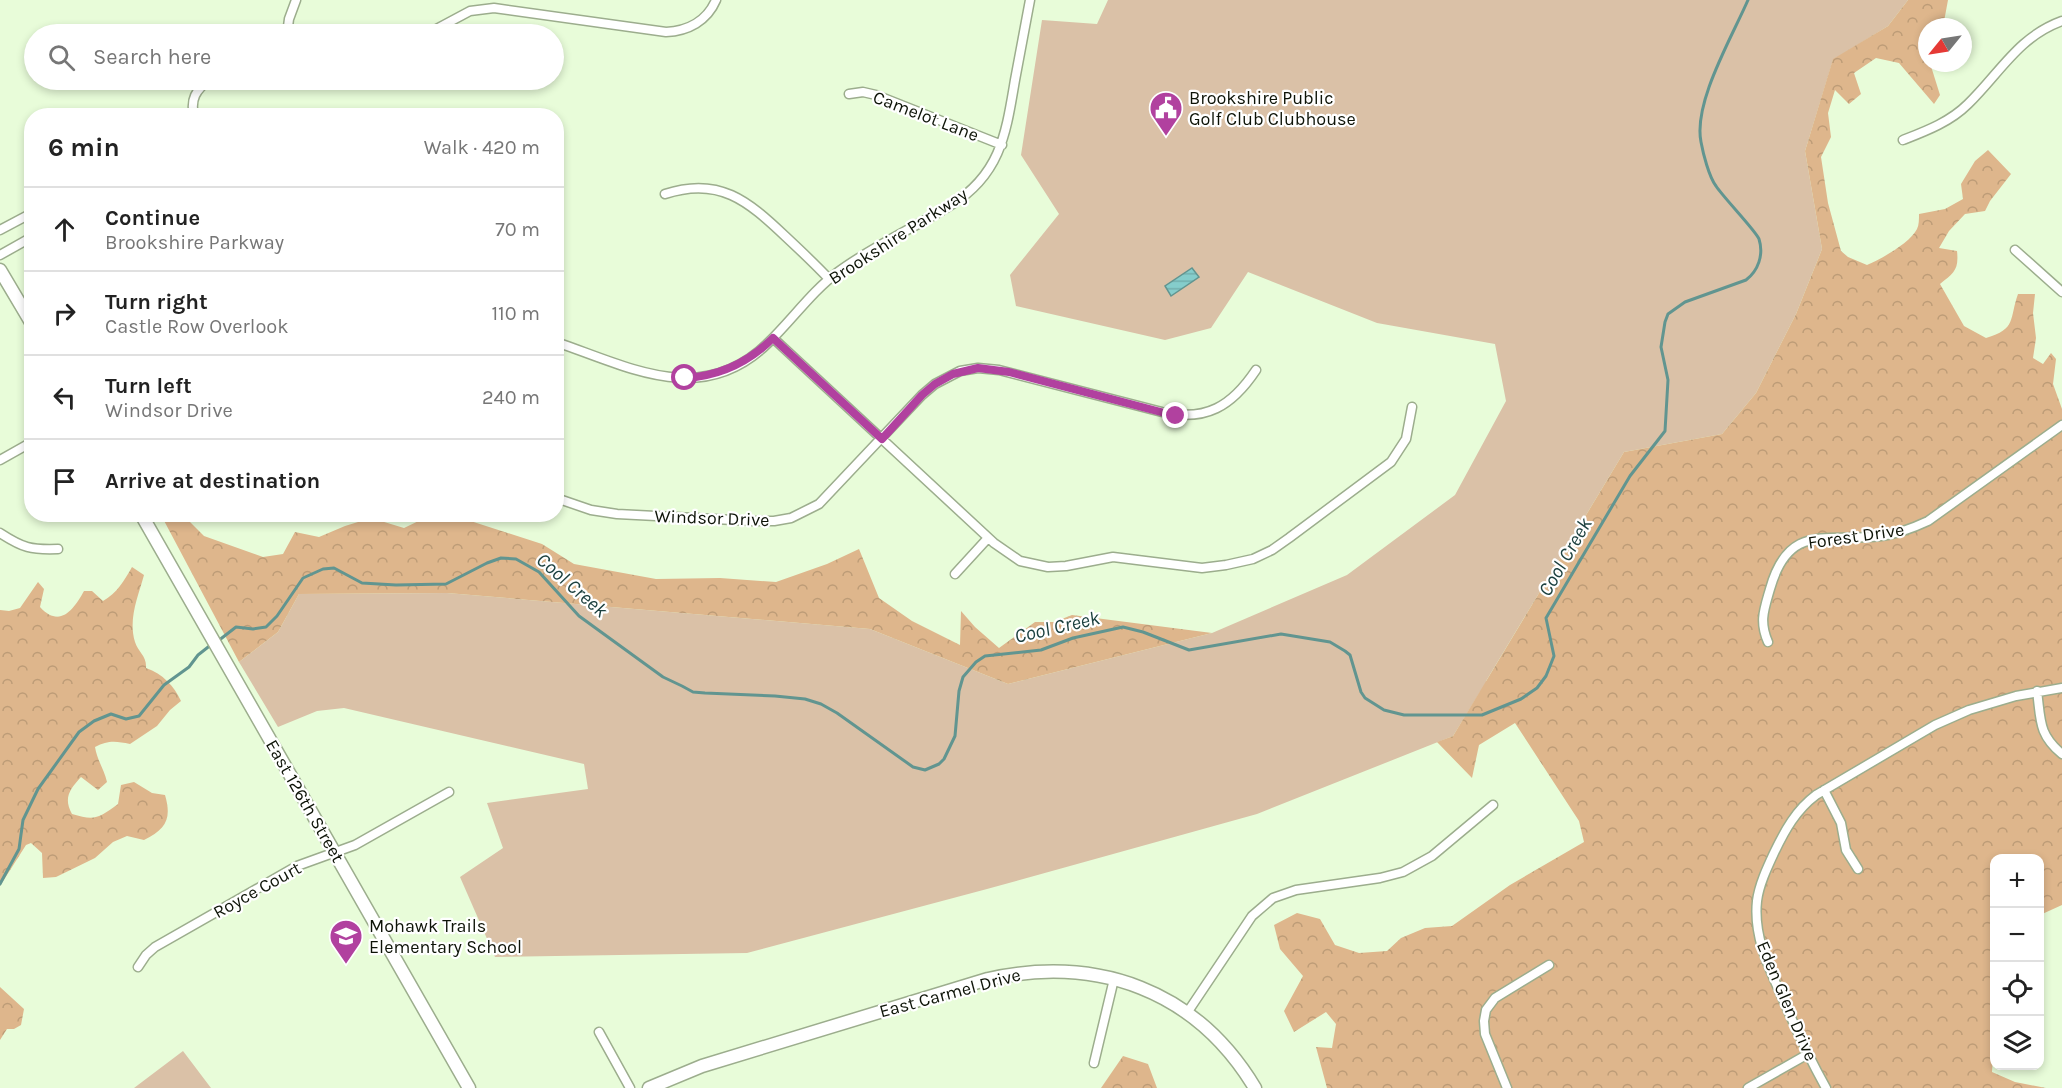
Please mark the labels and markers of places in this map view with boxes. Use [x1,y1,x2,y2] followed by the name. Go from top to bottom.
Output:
[1189,87,1356,130] place label: Brookshire Public Golf Club Clubhouse
[1148,90,1184,137] public building icon: Brookshire Public Golf Club Clubhouse
[369,915,522,958] place label: Mohawk Trails Elementary School
[328,918,364,965] school or university icon: Mohawk Trails Elementary School

